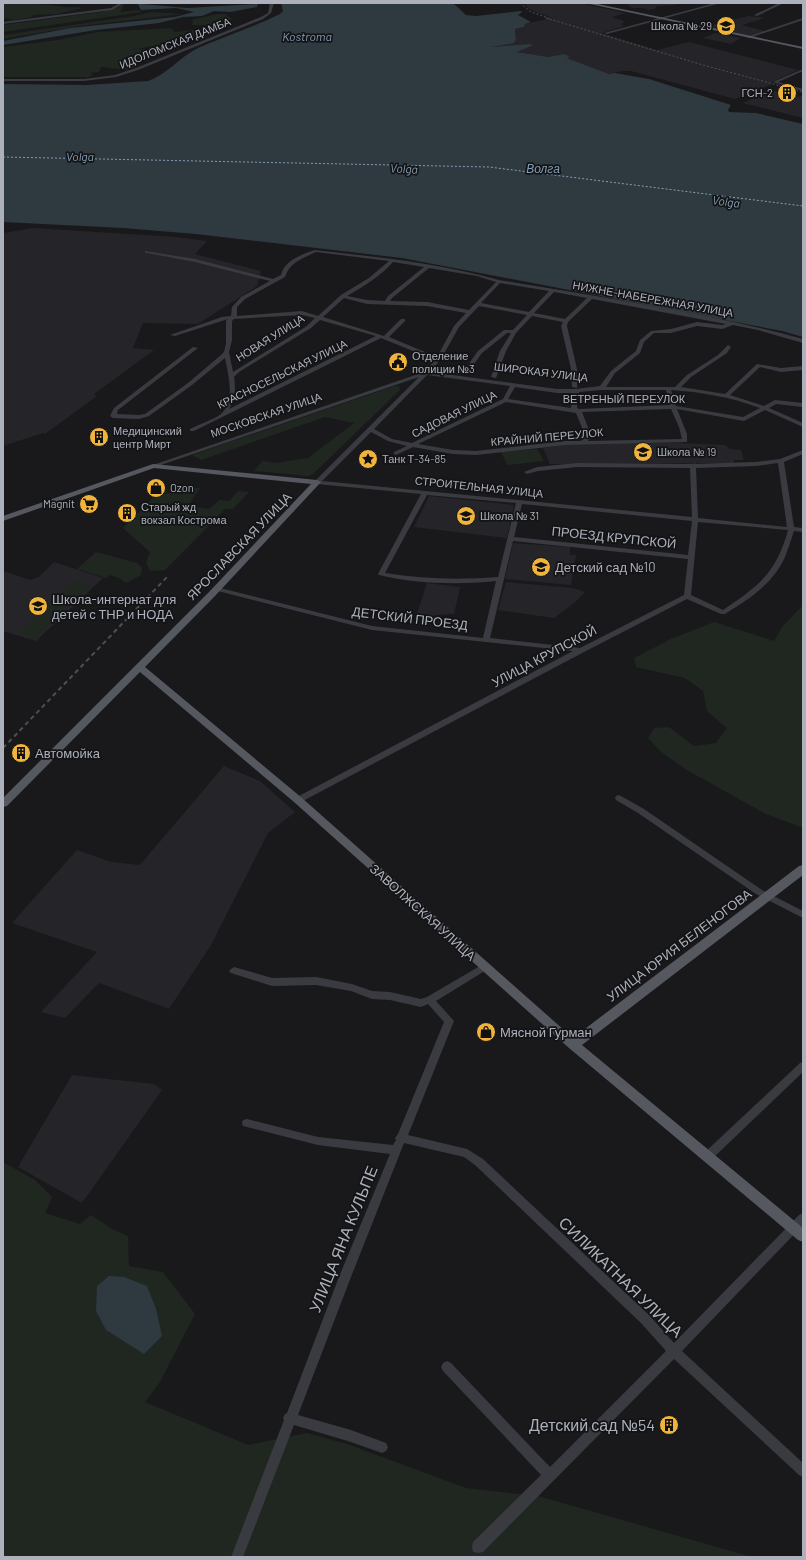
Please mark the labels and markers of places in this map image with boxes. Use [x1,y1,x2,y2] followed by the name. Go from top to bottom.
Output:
[715,15,737,37] school or university icon: Школа № 29
[651,19,712,32] place label: Школа № 29
[776,82,798,104] building icon: ГСН-2
[741,86,773,99] place label: ГСН-2
[412,349,475,375] place label: Отделение полиции №3
[387,351,409,373] public building icon: Отделение полиции №3
[113,424,182,450] place label: Медицинский центр Мирт
[88,426,110,448] building icon: Медицинский центр Мирт
[632,441,654,463] school or university icon: Школа № 19
[657,445,716,458] place label: Школа № 19
[357,448,379,470] place icon: Танк Т-34-85
[382,452,446,465] place label: Танк Т-34-85
[145,477,167,499] shop icon: Ozon
[170,481,194,494] place label: Ozon
[78,493,100,515] supermarket icon: Magnit
[43,497,75,510] place label: Magnit
[141,500,227,526] place label: Старый жд вокзал Кострома
[116,502,138,524] building icon: Старый жд вокзал Кострома
[455,505,477,527] school or university icon: Школа № 31
[480,509,539,522] place label: Школа № 31
[530,556,552,578] school or university icon: Детский сад №10
[555,559,655,575] place label: Детский сад №10
[52,591,176,622] place label: Школа-интернат для детей с ТНР и НОДА
[27,595,49,617] school or university icon: Школа-интернат для детей с ТНР и НОДА
[10,742,32,764] building icon: Автомойка
[35,745,101,761] place label: Автомойка
[475,1021,497,1043] shop icon: Мясной Гурман
[500,1024,592,1040] place label: Мясной Гурман
[658,1414,680,1436] building icon: Детский сад №54
[529,1415,655,1434] place label: Детский сад №54

